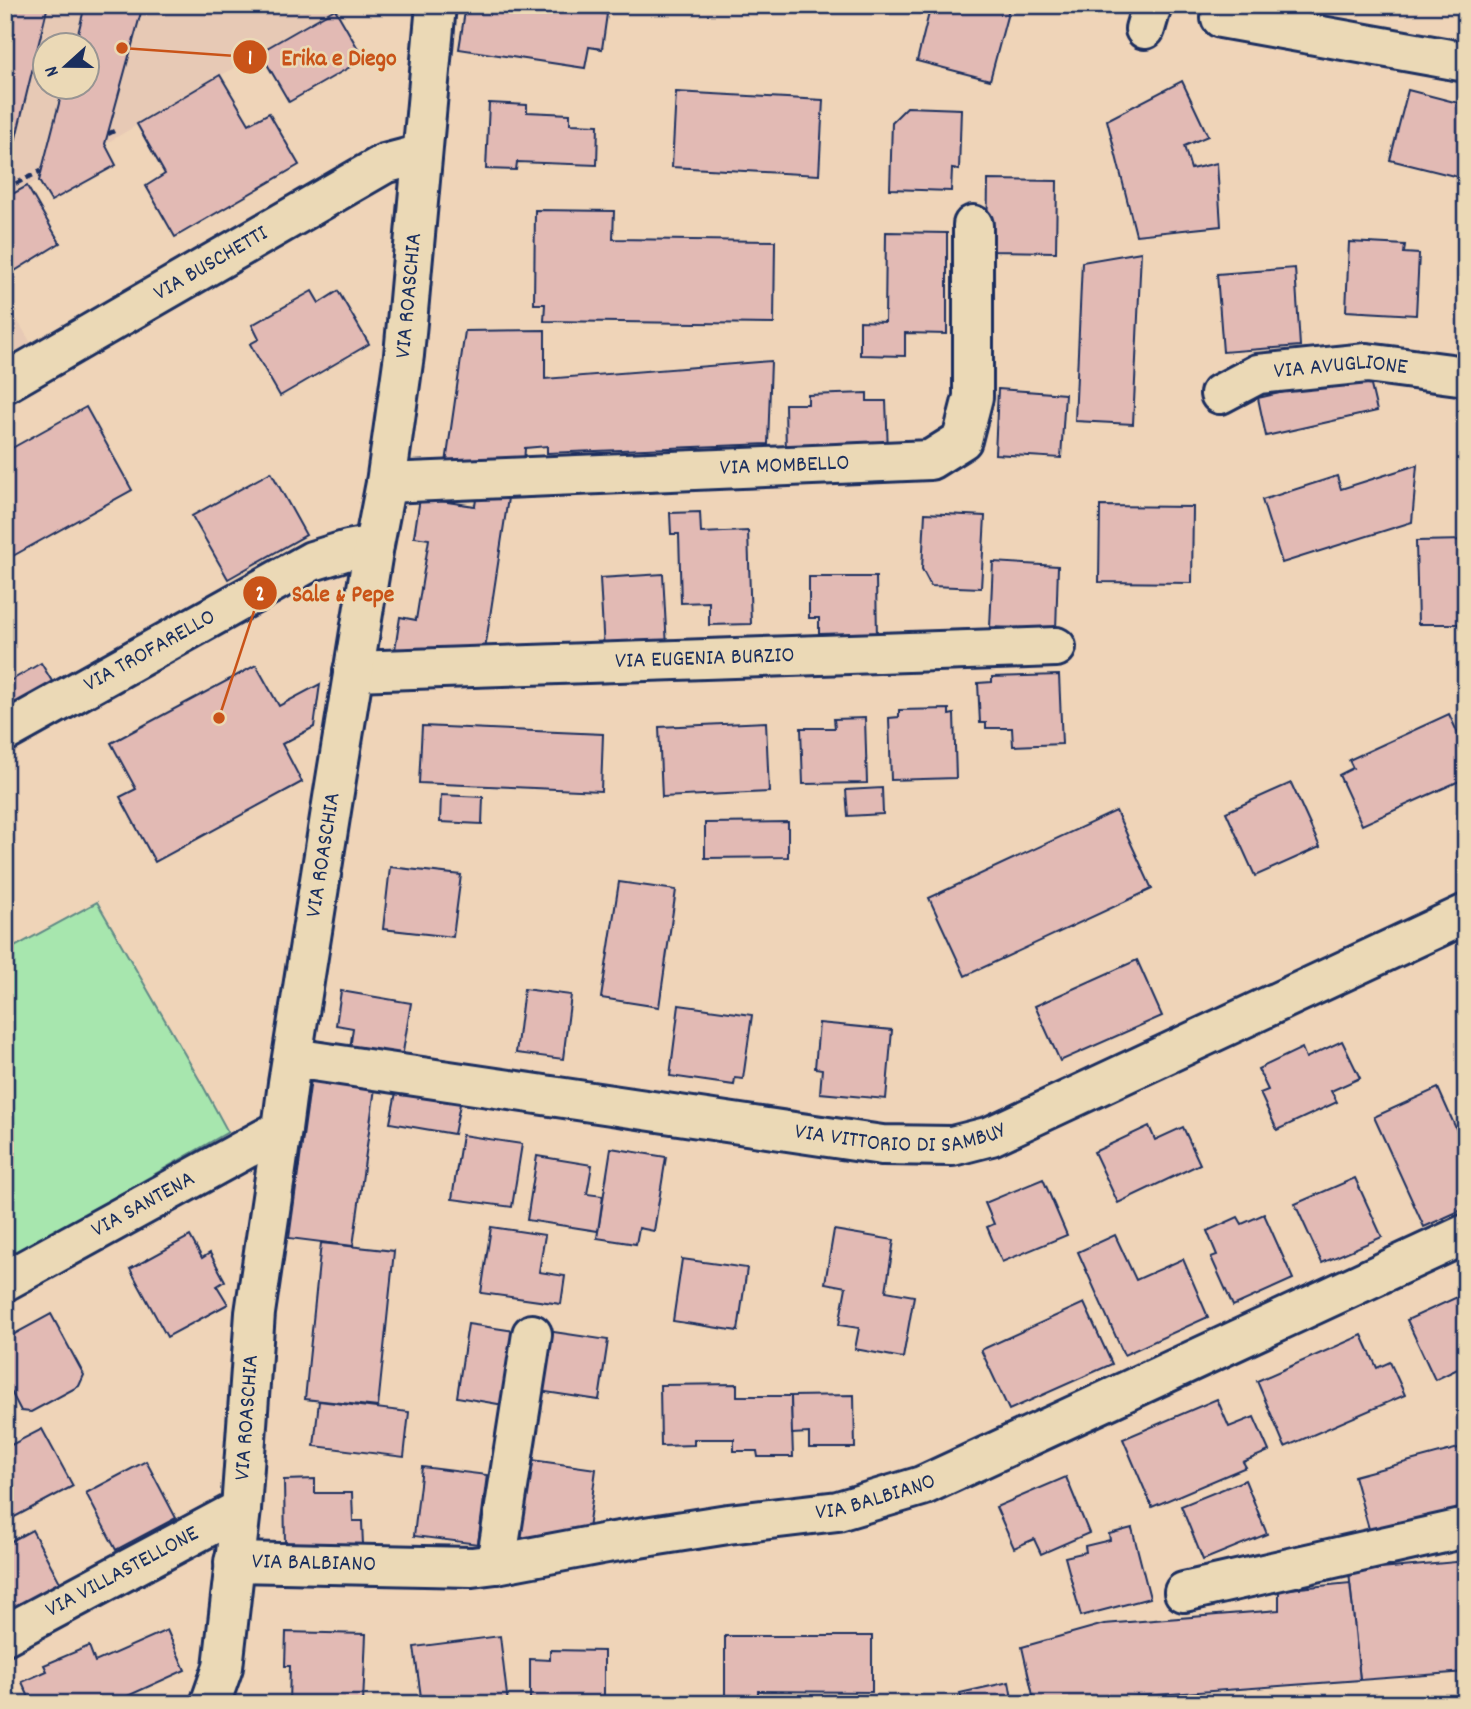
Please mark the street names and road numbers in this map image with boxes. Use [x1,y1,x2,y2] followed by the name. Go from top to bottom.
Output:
[148,218,274,310] street label: VIA BUSCHETTI
[387,231,432,360] street label: VIA ROASCHIA
[1272,346,1410,389] street label: VIA AVUGLIONE
[719,447,850,485] street label: VIA MOMBELLO
[78,601,222,701] street label: VIA TROFARELLO
[614,639,795,679] street label: VIA EUGENIA BURZIO
[298,790,350,920] street label: VIA ROASCHIA
[792,1114,1012,1162] street label: VIA VITTORIO DI SAMBUY
[86,1163,201,1247] street label: VIA SANTENA
[227,1353,268,1482] street label: VIA ROASCHIA
[814,1465,942,1530] street label: VIA BALBIANO
[40,1518,205,1627] street label: VIA VILLASTELLONE
[252,1546,376,1581] street label: VIA BALBIANO

